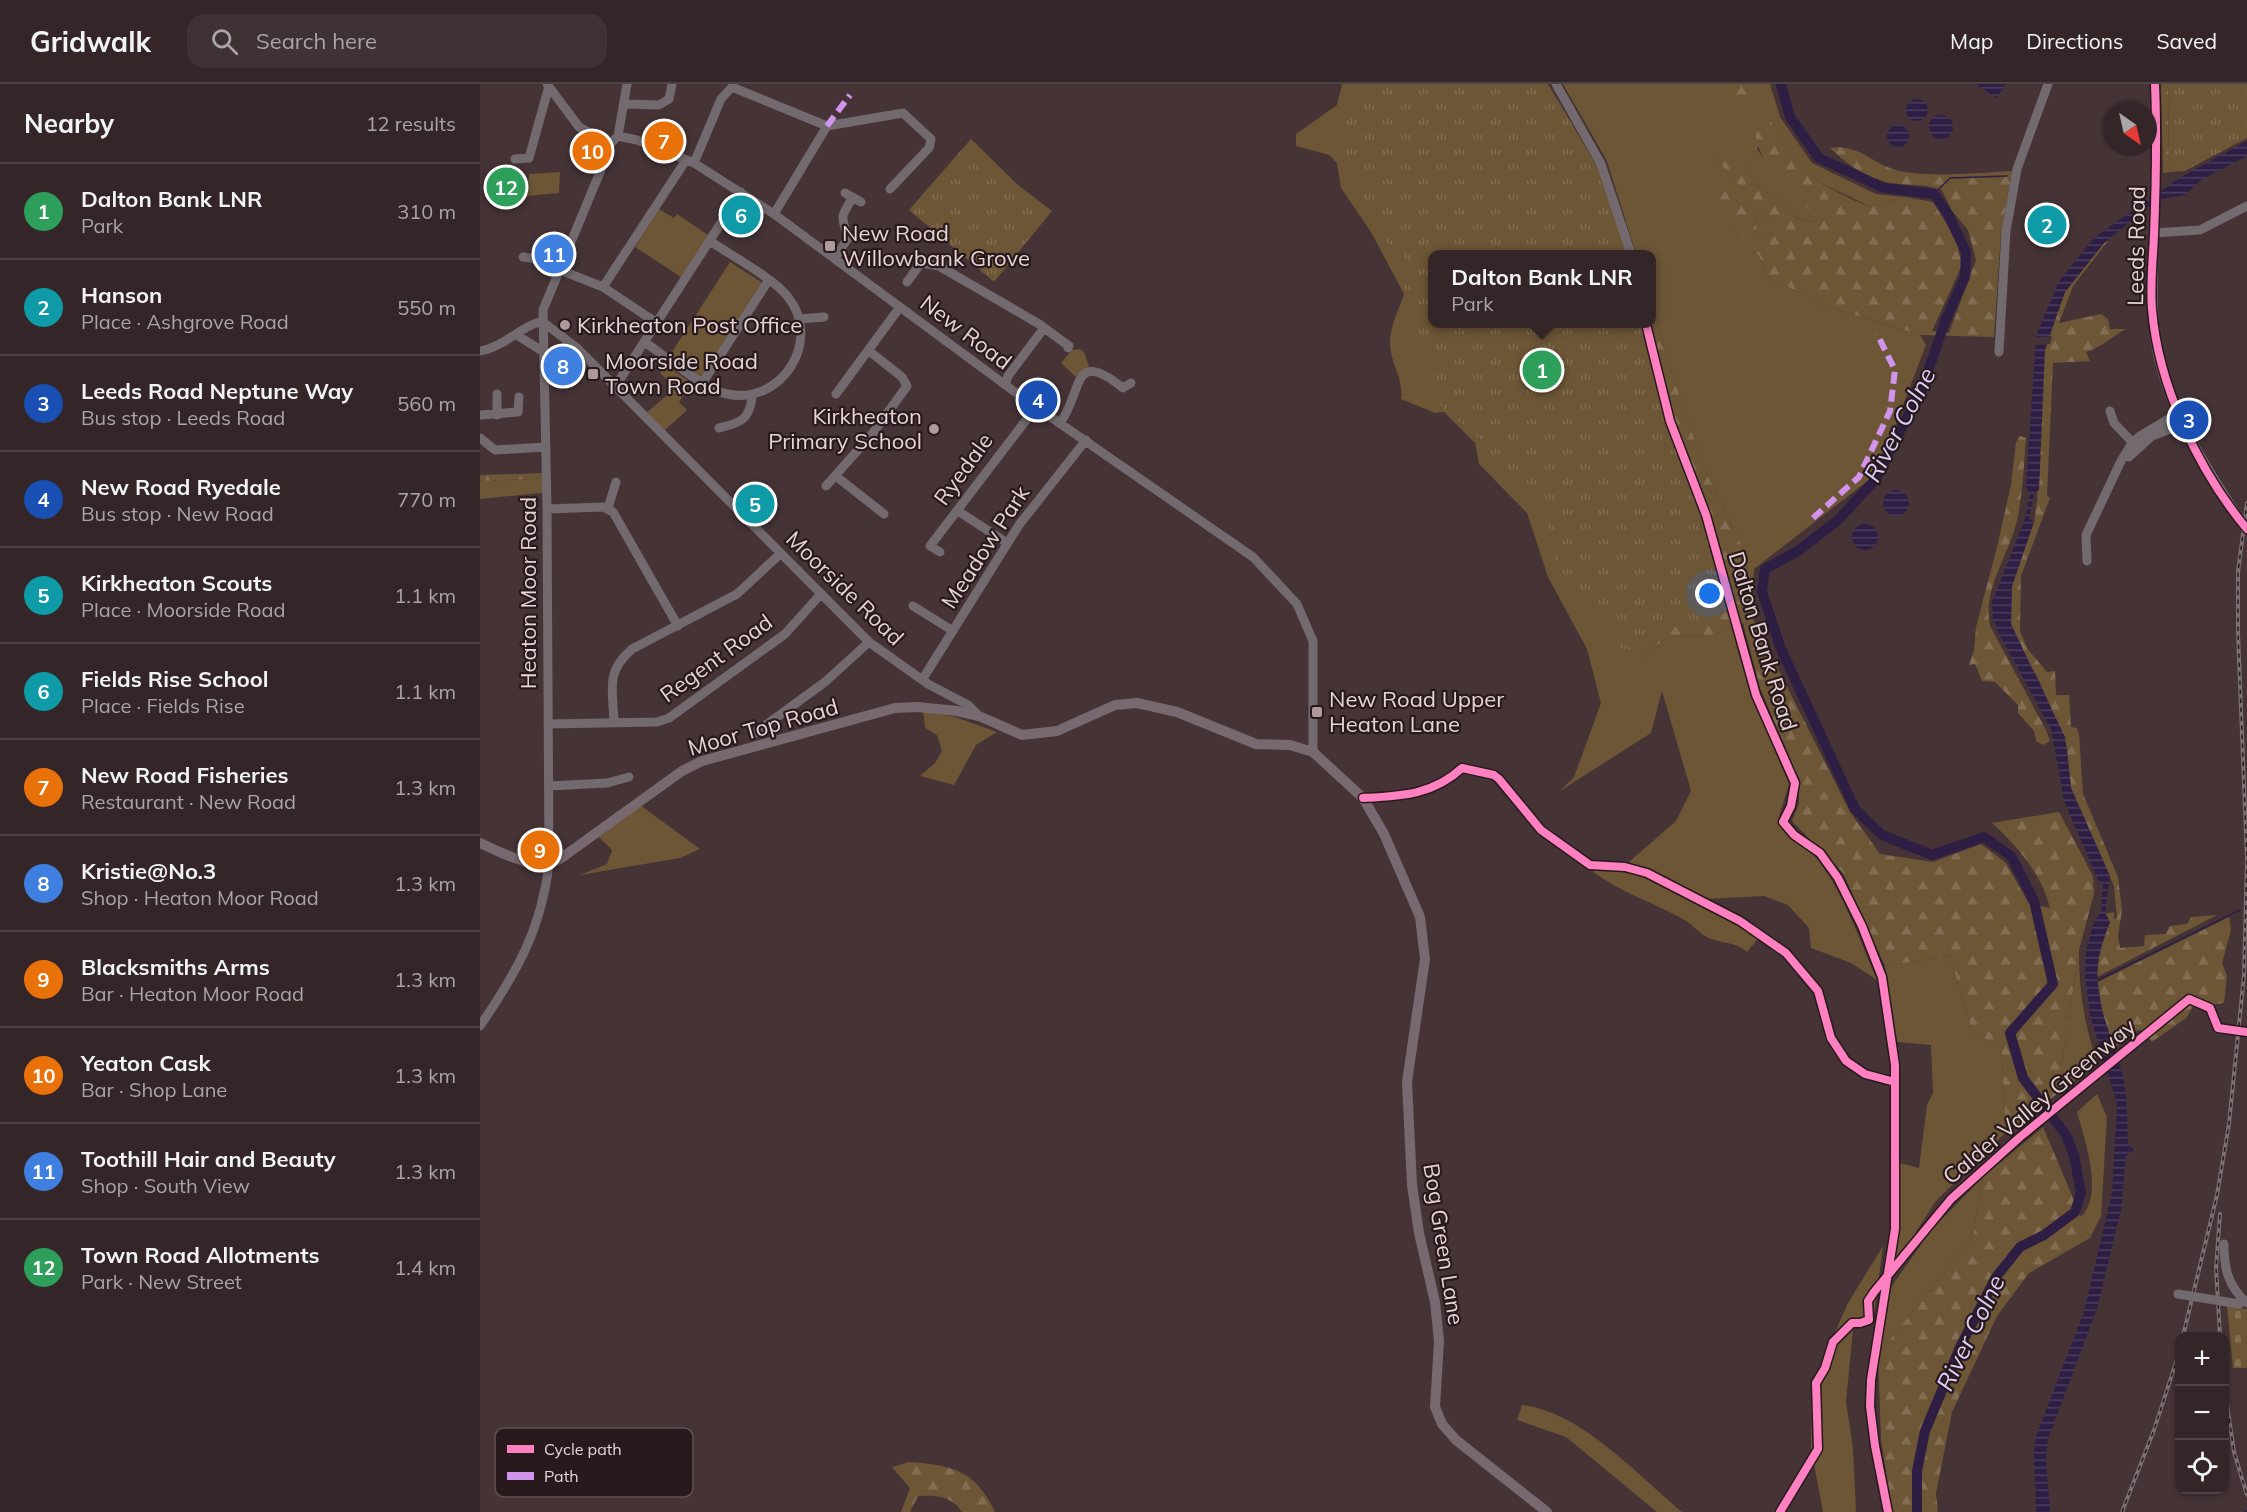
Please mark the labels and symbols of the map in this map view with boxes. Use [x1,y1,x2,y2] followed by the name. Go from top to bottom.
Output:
[2103,102,2157,156] north arrow
[644,118,684,164] pin: 7
[572,128,612,174] pin: 10
[486,164,526,210] pin: 12
[2121,186,2151,306] street label: Leeds Road
[722,192,760,238] pin: 6
[2028,202,2066,248] pin: 2
[842,219,1030,272] place label: New Road Willowbank Grove
[534,232,574,276] pin: 11
[823,239,837,253] marker: New Road Willowbank Grove
[915,289,1017,375] street label: New Road
[577,311,802,339] place label: Kirkheaton Post Office
[558,318,572,332] marker: Kirkheaton Post Office
[544,344,583,388] pin: 8
[605,347,758,400] place label: Moorside Road Town Road
[1522,348,1562,392] pin: 1
[1857,362,1942,487] water label: River Colne
[586,367,600,381] marker: Moorside Road Town Road
[1018,378,1058,422] pin: 4
[2170,398,2208,442] pin: 3
[768,402,922,455] place label: Kirkheaton Primary School
[927,422,941,436] marker: Kirkheaton Primary School
[927,427,999,511] street label: Ryedale
[935,480,1035,614] street label: Meadow Park
[736,482,774,526] pin: 5
[514,497,542,689] street label: Heaton Moor Road
[780,525,910,651] street label: Moorside Road
[1722,548,1804,734] street label: Dalton Bank Road
[1695,579,1724,608] your location
[654,608,778,708] street label: Regent Road
[1329,685,1504,738] place label: New Road Upper Heaton Lane
[685,692,841,762] street label: Moor Top Road
[1310,705,1324,719] marker: New Road Upper Heaton Lane
[520,828,560,873] pin: 9
[1937,1012,2141,1190] street label: Calder Valley Greenway
[1417,1161,1471,1327] street label: Bog Green Lane
[1929,1270,2011,1395] water label: River Colne
[495,1428,693,1497] legend
[544,1439,622,1459] text: Cycle path
[544,1466,579,1486] text: Path

